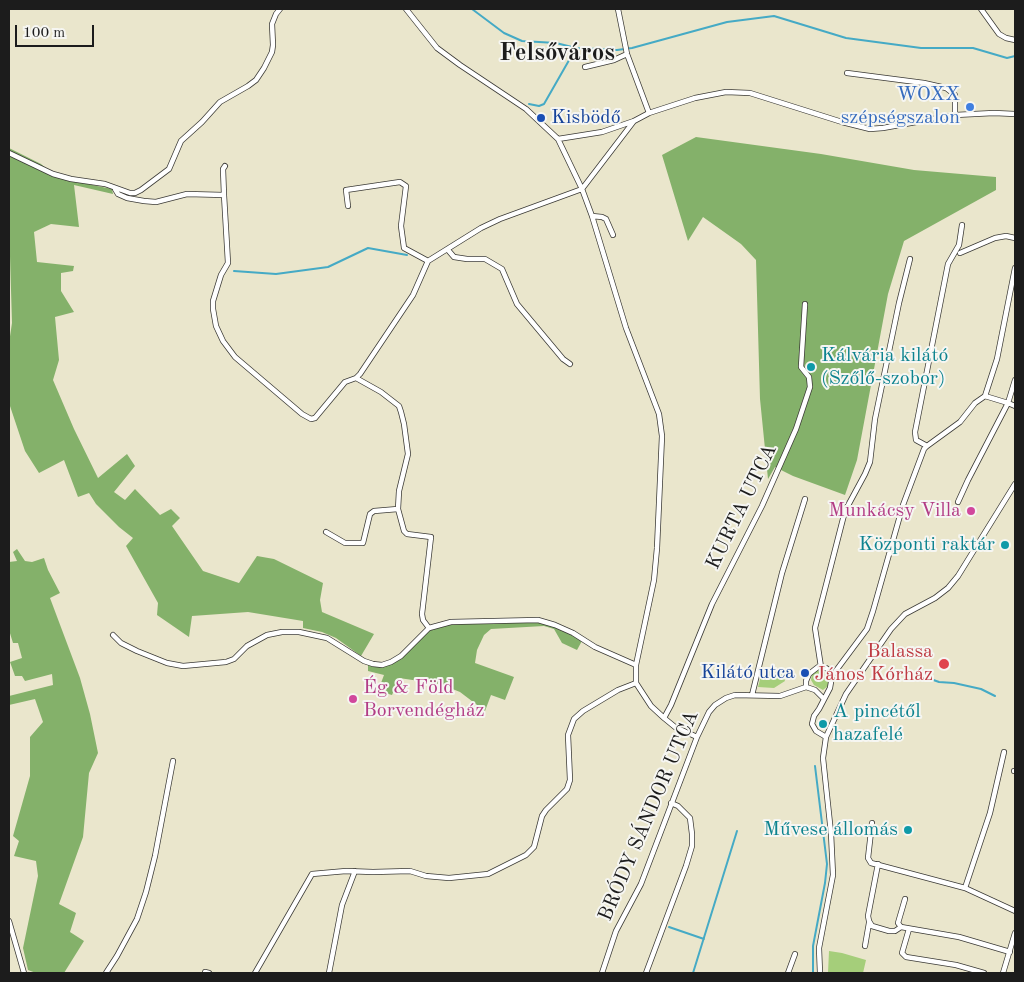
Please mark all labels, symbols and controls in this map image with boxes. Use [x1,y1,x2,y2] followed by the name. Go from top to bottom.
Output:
[18,15,96,47] scale bar
[23,26,65,41] text: 100 m
[499,38,615,68] district label: Felsőváros
[841,83,960,130] place label: WOXX szépségszalon
[964,101,976,113] marker: WOXX szépségszalon
[551,106,621,130] place label: Kisbödő
[535,112,547,124] marker: Kisbödő
[821,344,948,391] place label: Kálvária kilátó (Szőlő-szobor)
[805,361,817,373] marker: Kálvária kilátó (Szőlő-szobor)
[701,441,783,573] street label: KURTA UTCA
[828,499,961,523] place label: Munkácsy Villa
[965,505,977,517] marker: Munkácsy Villa
[859,533,995,557] place label: Központi raktár
[999,539,1011,551] marker: Központi raktár
[815,640,933,687] place label: Balassa János Kórház
[937,657,951,671] marker: Balassa János Kórház
[700,661,795,685] place label: Kilátó utca
[799,667,811,679] marker: Kilátó utca
[363,676,485,723] place label: Ég & Föld Borvendégház
[347,693,359,705] marker: Ég & Föld Borvendégház
[833,700,921,747] place label: A pincétől hazafelé
[594,707,704,925] street label: BRÓDY SÁNDOR UTCA
[817,718,829,730] marker: A pincétől hazafelé
[763,818,898,842] place label: Művese állomás
[902,824,914,836] marker: Művese állomás

